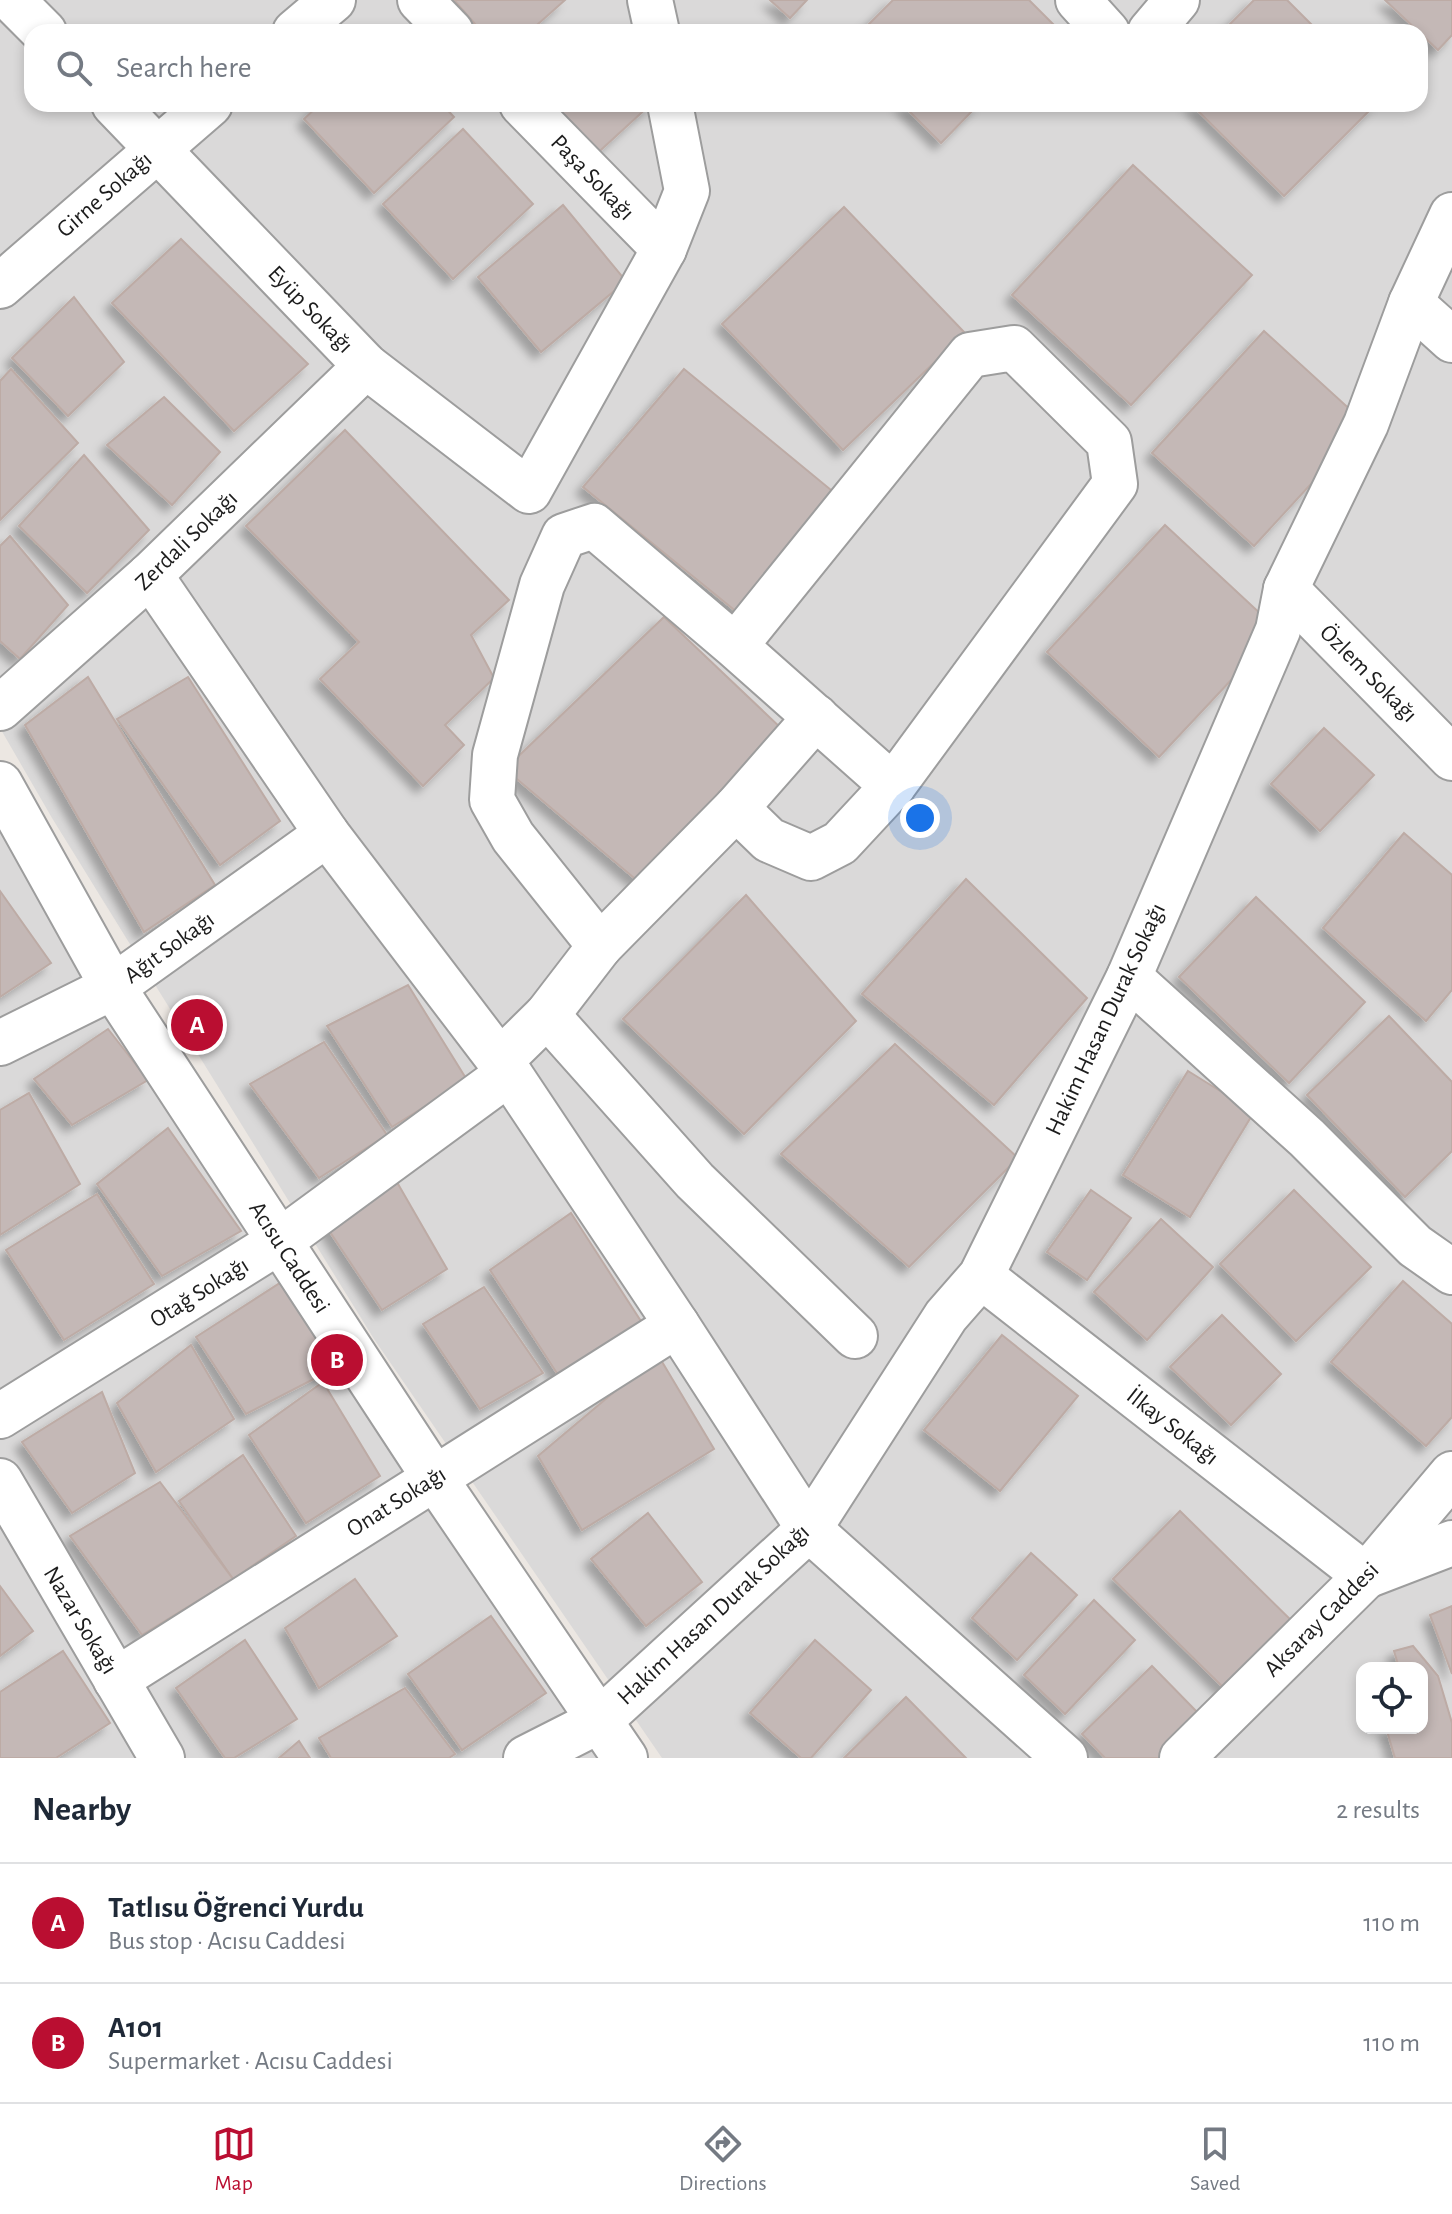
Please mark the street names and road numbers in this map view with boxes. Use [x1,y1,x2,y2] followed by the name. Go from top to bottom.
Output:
[546,130,639,225] street label: Paşa Sokağı
[53,147,157,242] street label: Girne Sokağı
[263,261,358,358] street label: Eyüp Sokağı
[131,486,242,595] street label: Zerdali Sokağı
[1315,620,1422,727] street label: Özlem Sokağı
[1042,900,1170,1139] street label: Hakim Hasan Durak Sokağı
[120,907,219,988] street label: Ağıt Sokağı
[244,1197,334,1318] street label: Acısu Caddesi
[146,1253,253,1333] street label: Otağ Sokağı
[1122,1383,1224,1470] street label: İlkay Sokağı
[343,1462,450,1542] street label: Onat Sokağı
[613,1520,814,1710] street label: Hakim Hasan Durak Sokağı
[1260,1558,1384,1682] street label: Aksaray Caddesi
[39,1562,122,1679] street label: Nazar Sokağı

